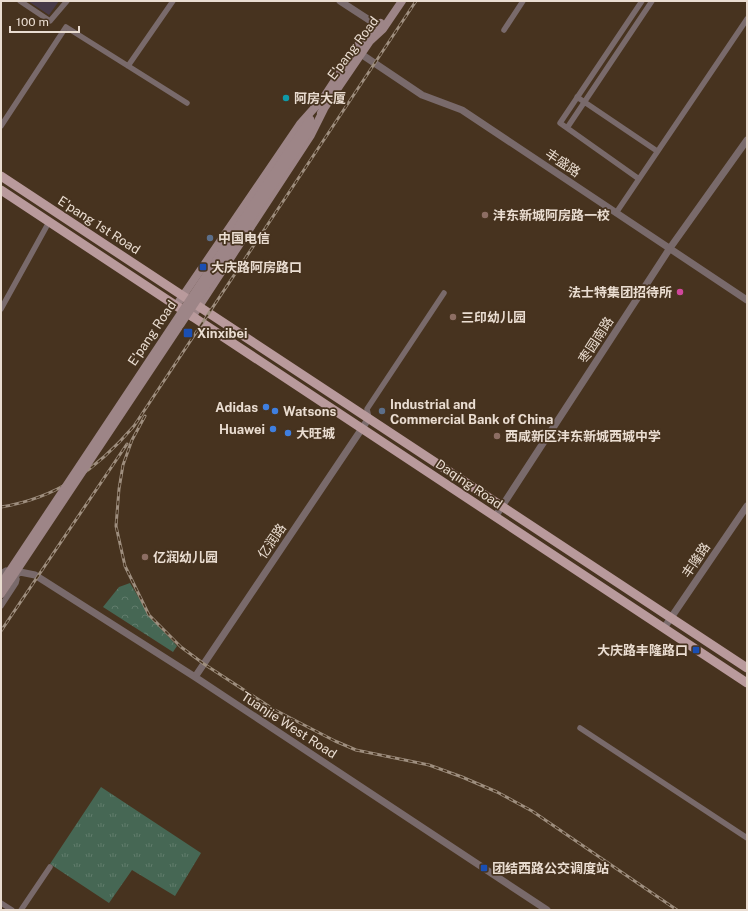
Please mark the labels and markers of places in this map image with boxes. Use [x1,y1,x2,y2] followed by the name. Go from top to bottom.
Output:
[294,91,346,106] place label: 阿房大厦
[281,93,291,103] marker: 阿房大厦
[493,208,610,223] place label: 沣东新城阿房路一校
[480,210,490,220] marker: 沣东新城阿房路一校
[218,231,270,246] place label: 中国电信
[205,233,215,243] marker: 中国电信
[211,260,302,275] place label: 大庆路阿房路口
[198,262,208,272] marker: 大庆路阿房路口
[568,285,672,300] place label: 法士特集团招待所
[675,287,685,297] marker: 法士特集团招待所
[461,310,526,325] place label: 三印幼儿园
[448,312,458,322] marker: 三印幼儿园
[197,326,247,341] place label: Xinxibei
[182,327,194,339] marker: Xinxibei
[390,397,553,427] place label: Industrial and Commercial Bank of China
[215,400,258,415] place label: Adidas
[261,402,271,412] marker: Adidas
[283,404,336,419] place label: Watsons
[270,406,280,416] marker: Watsons
[377,406,387,416] marker: Industrial and Commercial Bank of China
[219,422,265,437] place label: Huawei
[268,424,278,434] marker: Huawei
[296,426,335,441] place label: 大旺城
[283,428,293,438] marker: 大旺城
[505,429,661,444] place label: 西咸新区沣东新城西城中学
[492,431,502,441] marker: 西咸新区沣东新城西城中学
[153,550,218,565] place label: 亿润幼儿园
[140,552,150,562] marker: 亿润幼儿园
[597,643,688,658] place label: 大庆路丰隆路口
[691,645,701,655] marker: 大庆路丰隆路口
[492,861,609,876] place label: 团结西路公交调度站
[479,863,489,873] marker: 团结西路公交调度站

